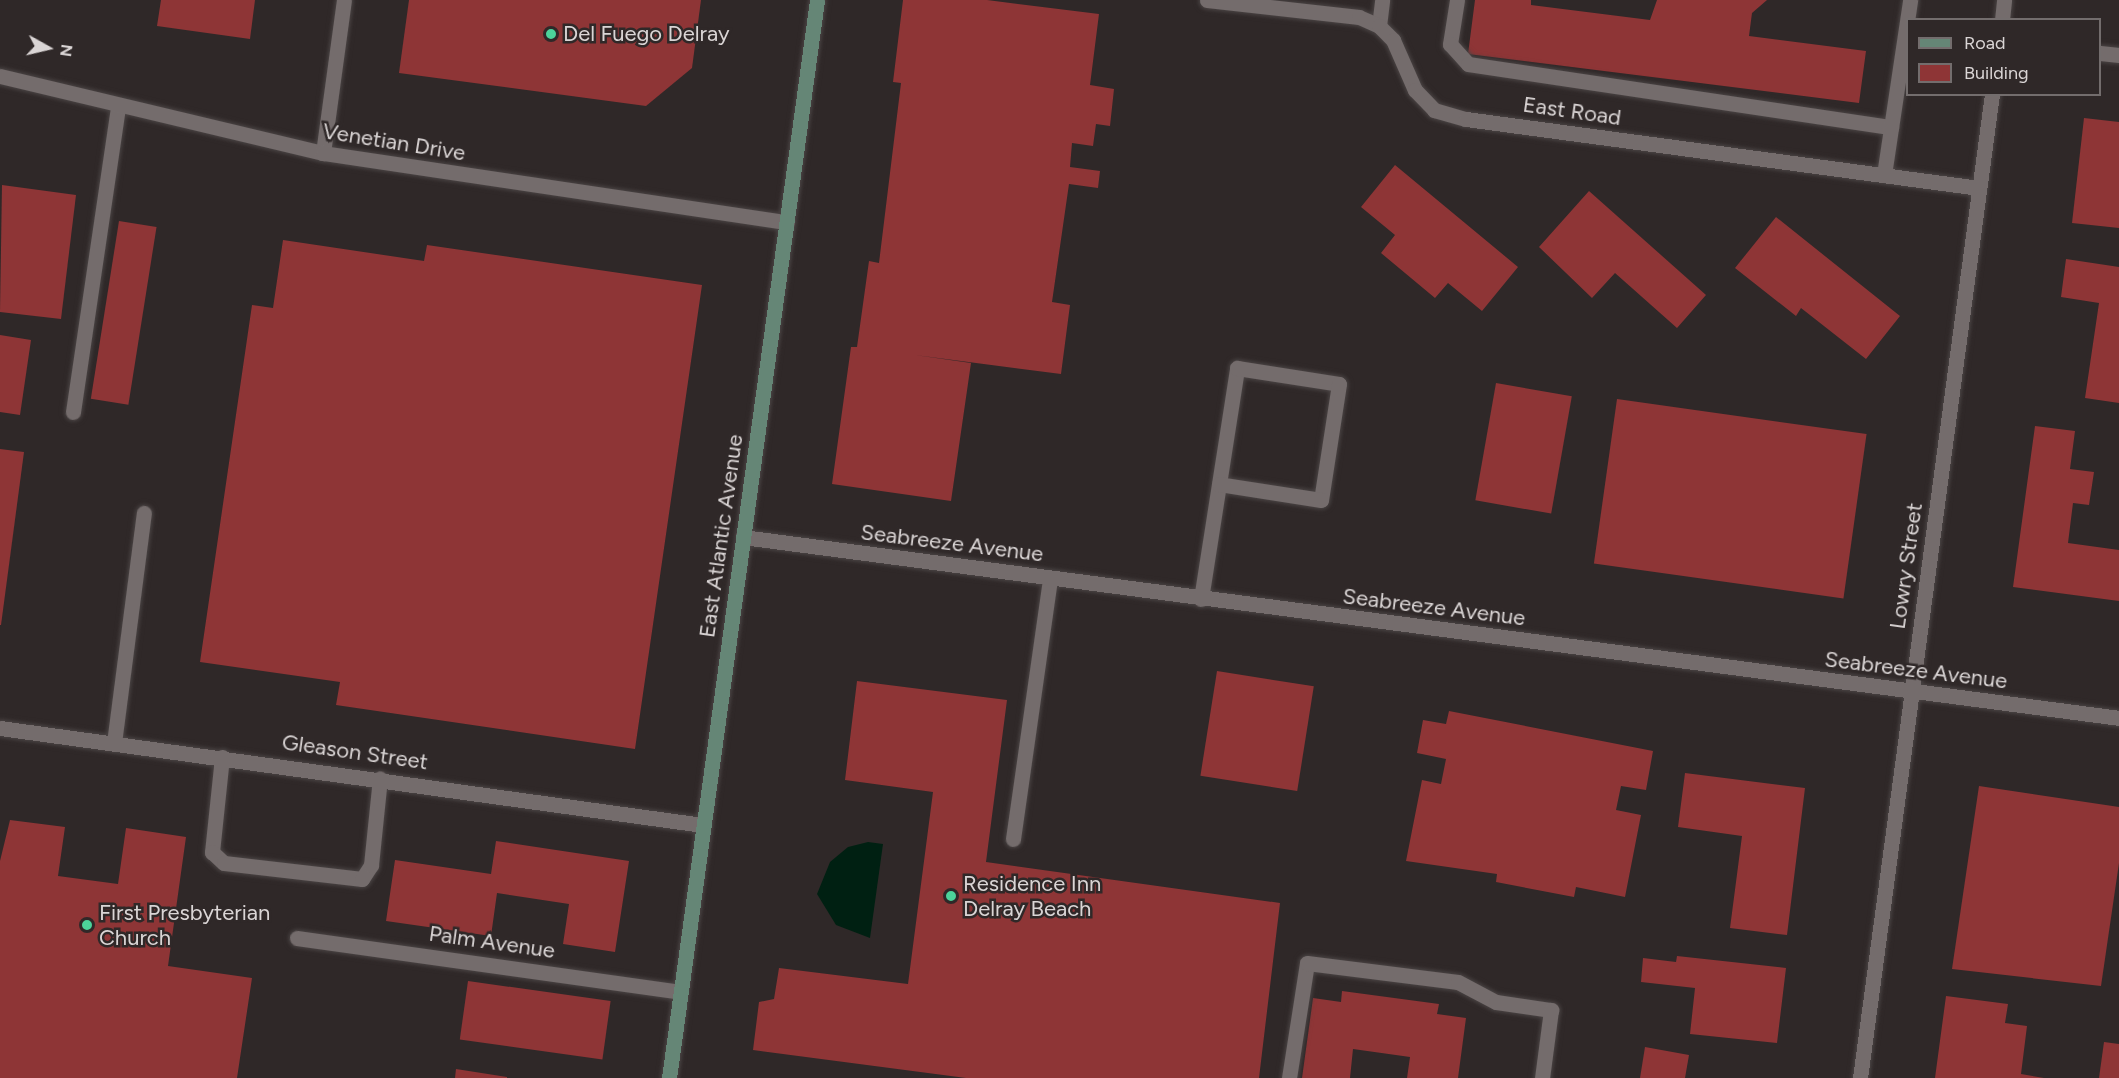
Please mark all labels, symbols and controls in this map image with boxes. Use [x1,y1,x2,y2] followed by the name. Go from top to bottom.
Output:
[18,18,78,78] north arrow
[1906,18,2101,96] legend
[563,21,730,47] place label: Del Fuego Delray
[544,27,558,41] marker: Del Fuego Delray
[1964,32,2005,54] text: Road
[56,43,77,58] text: N
[1964,62,2029,84] text: Building
[1521,91,1623,131] street label: East Road
[321,118,467,166] street label: Venetian Drive
[694,433,748,639] street label: East Atlantic Avenue
[1884,501,1928,631] street label: Lowry Street
[859,519,1045,567] street label: Seabreeze Avenue
[1341,583,1527,631] street label: Seabreeze Avenue
[1823,646,2009,694] street label: Seabreeze Avenue
[280,729,430,775] street label: Gleason Street
[963,870,1101,921] place label: Residence Inn Delray Beach
[944,889,958,903] marker: Residence Inn Delray Beach
[99,899,270,950] place label: First Presbyterian Church
[80,918,94,932] marker: First Presbyterian Church
[427,920,557,964] street label: Palm Avenue

